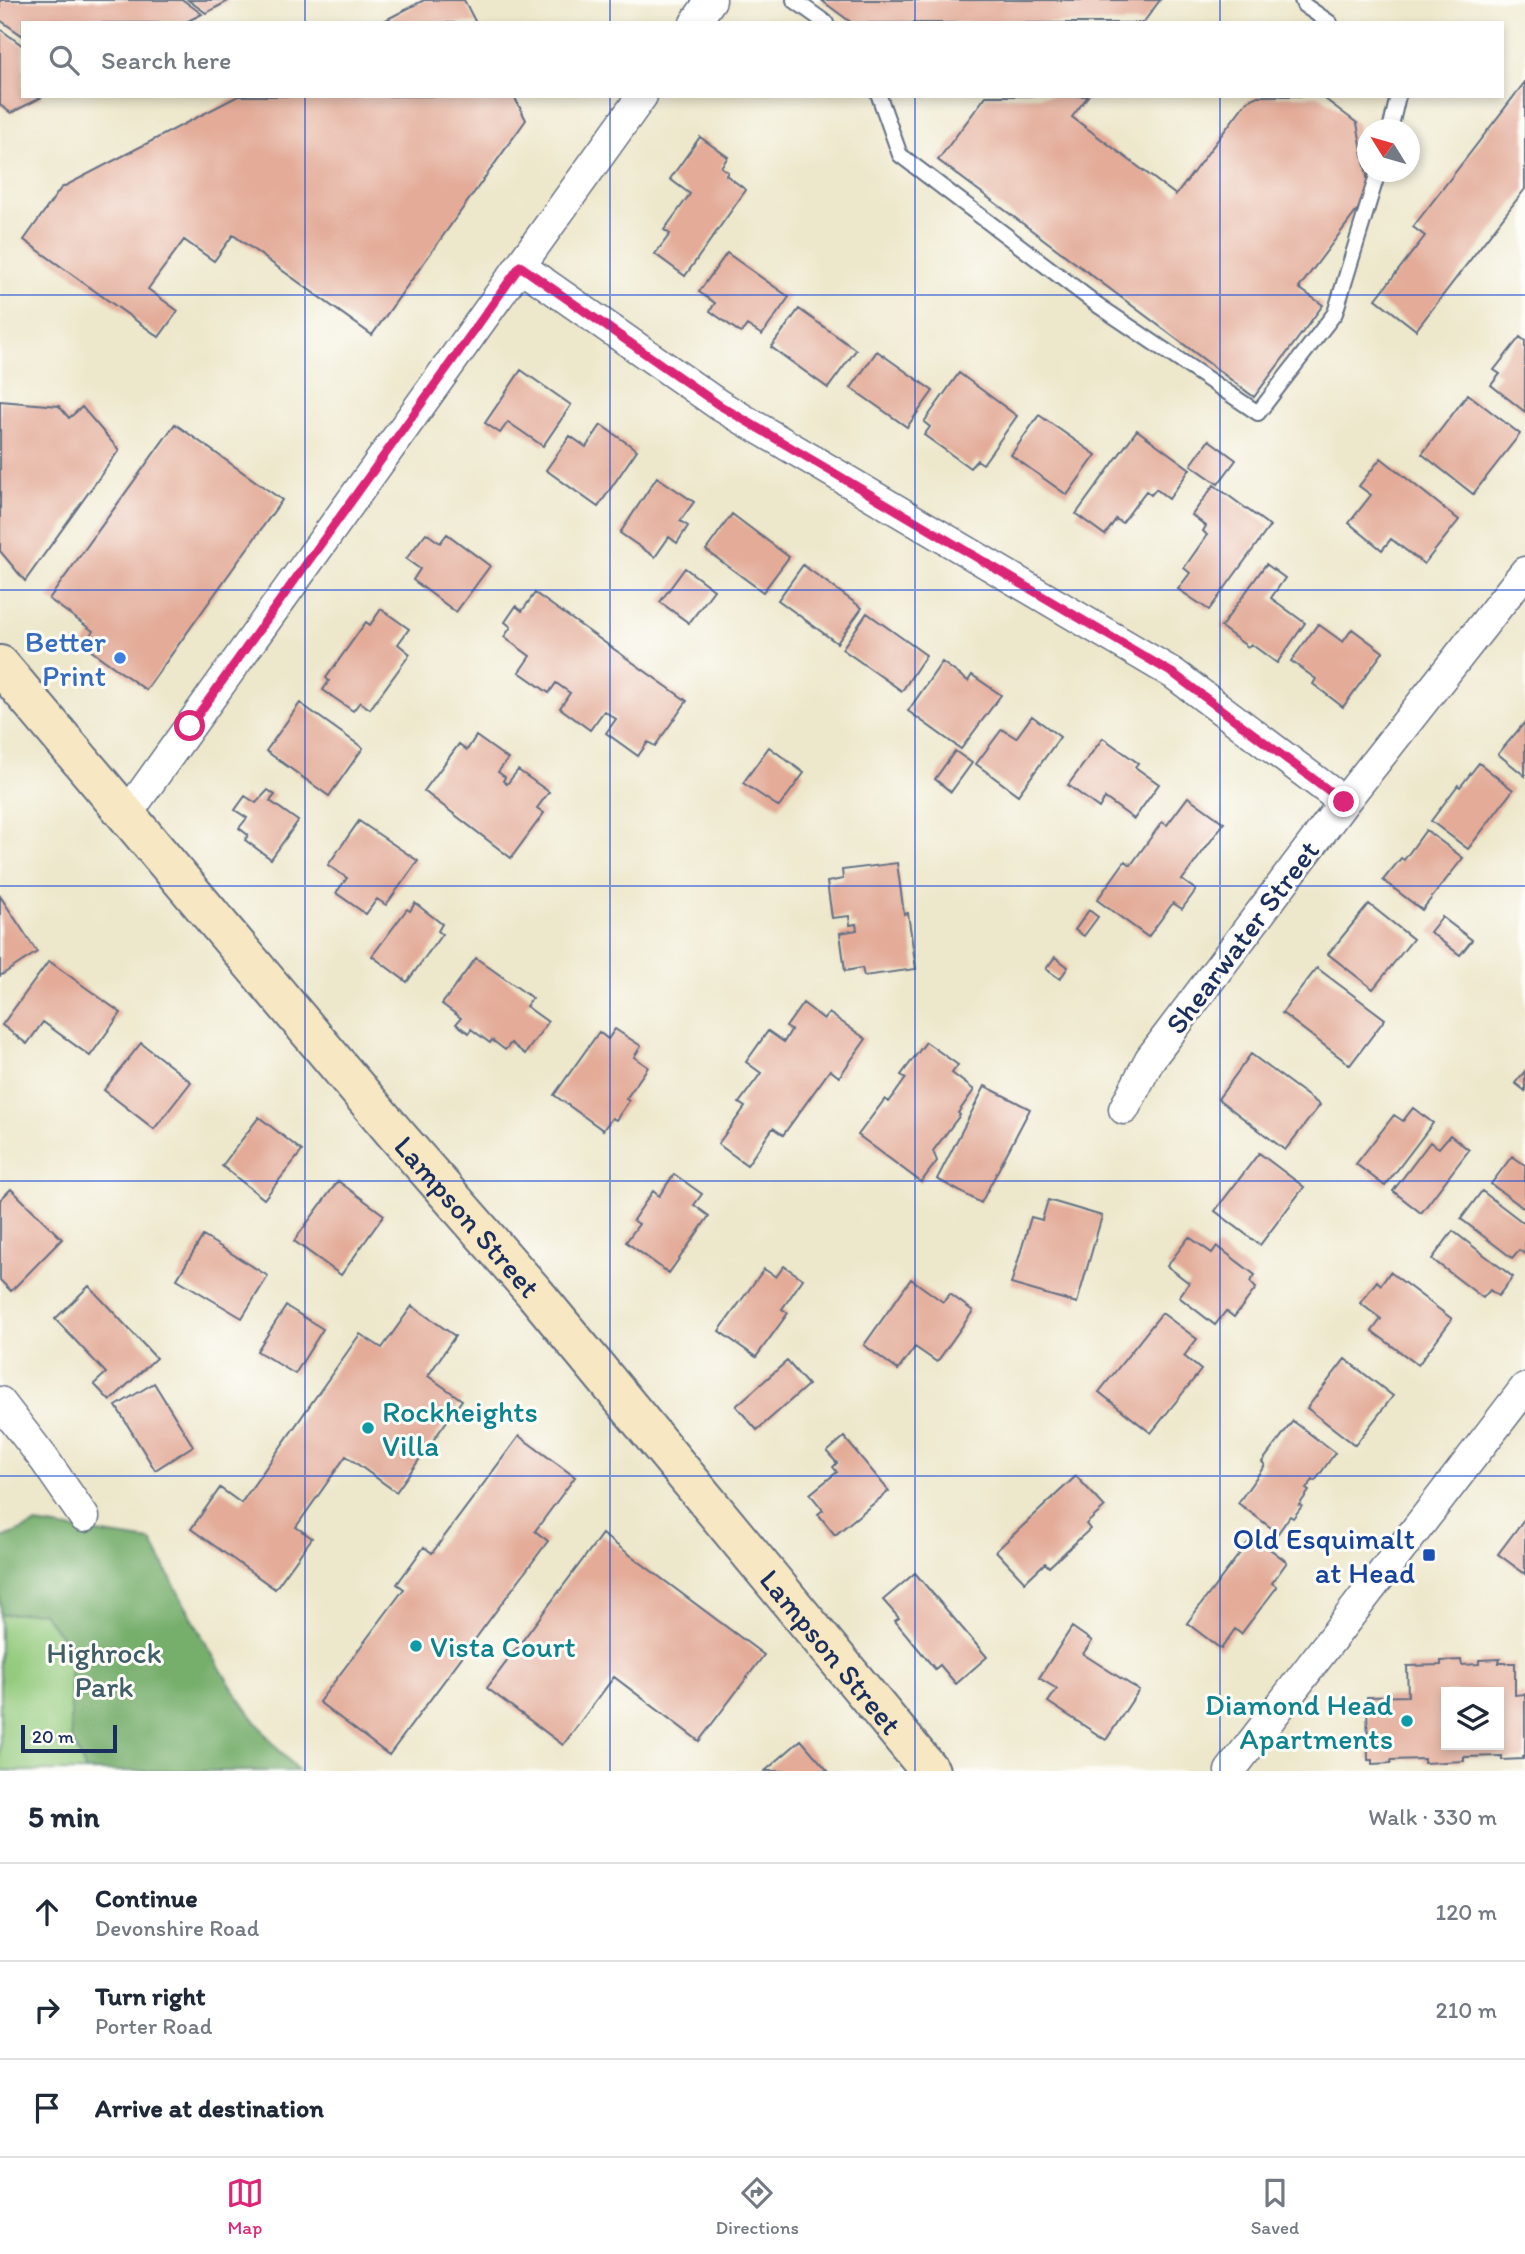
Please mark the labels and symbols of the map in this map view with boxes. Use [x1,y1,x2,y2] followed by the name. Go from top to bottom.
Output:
[1357,119,1420,182] north arrow
[25,623,106,694] place label: Better Print
[112,650,128,666] marker: Better Print
[174,710,205,741] route start
[1328,786,1359,817] route end
[1157,833,1327,1041] street label: Shearwater Street
[387,1128,549,1305] street label: Lampson Street
[382,1393,538,1464] place label: Rockheights Villa
[360,1420,376,1436] marker: Rockheights Villa
[1233,1520,1415,1591] place label: Old Esquimalt at Head
[1421,1547,1437,1563] marker: Old Esquimalt at Head
[752,1561,910,1742] street label: Lampson Street
[430,1628,576,1665] place label: Vista Court
[46,1634,162,1705] park label: Highrock Park
[408,1638,424,1654] marker: Vista Court
[1205,1686,1393,1757] place label: Diamond Head Apartments
[1399,1713,1415,1729] marker: Diamond Head Apartments
[21,1722,117,1754] scale bar

